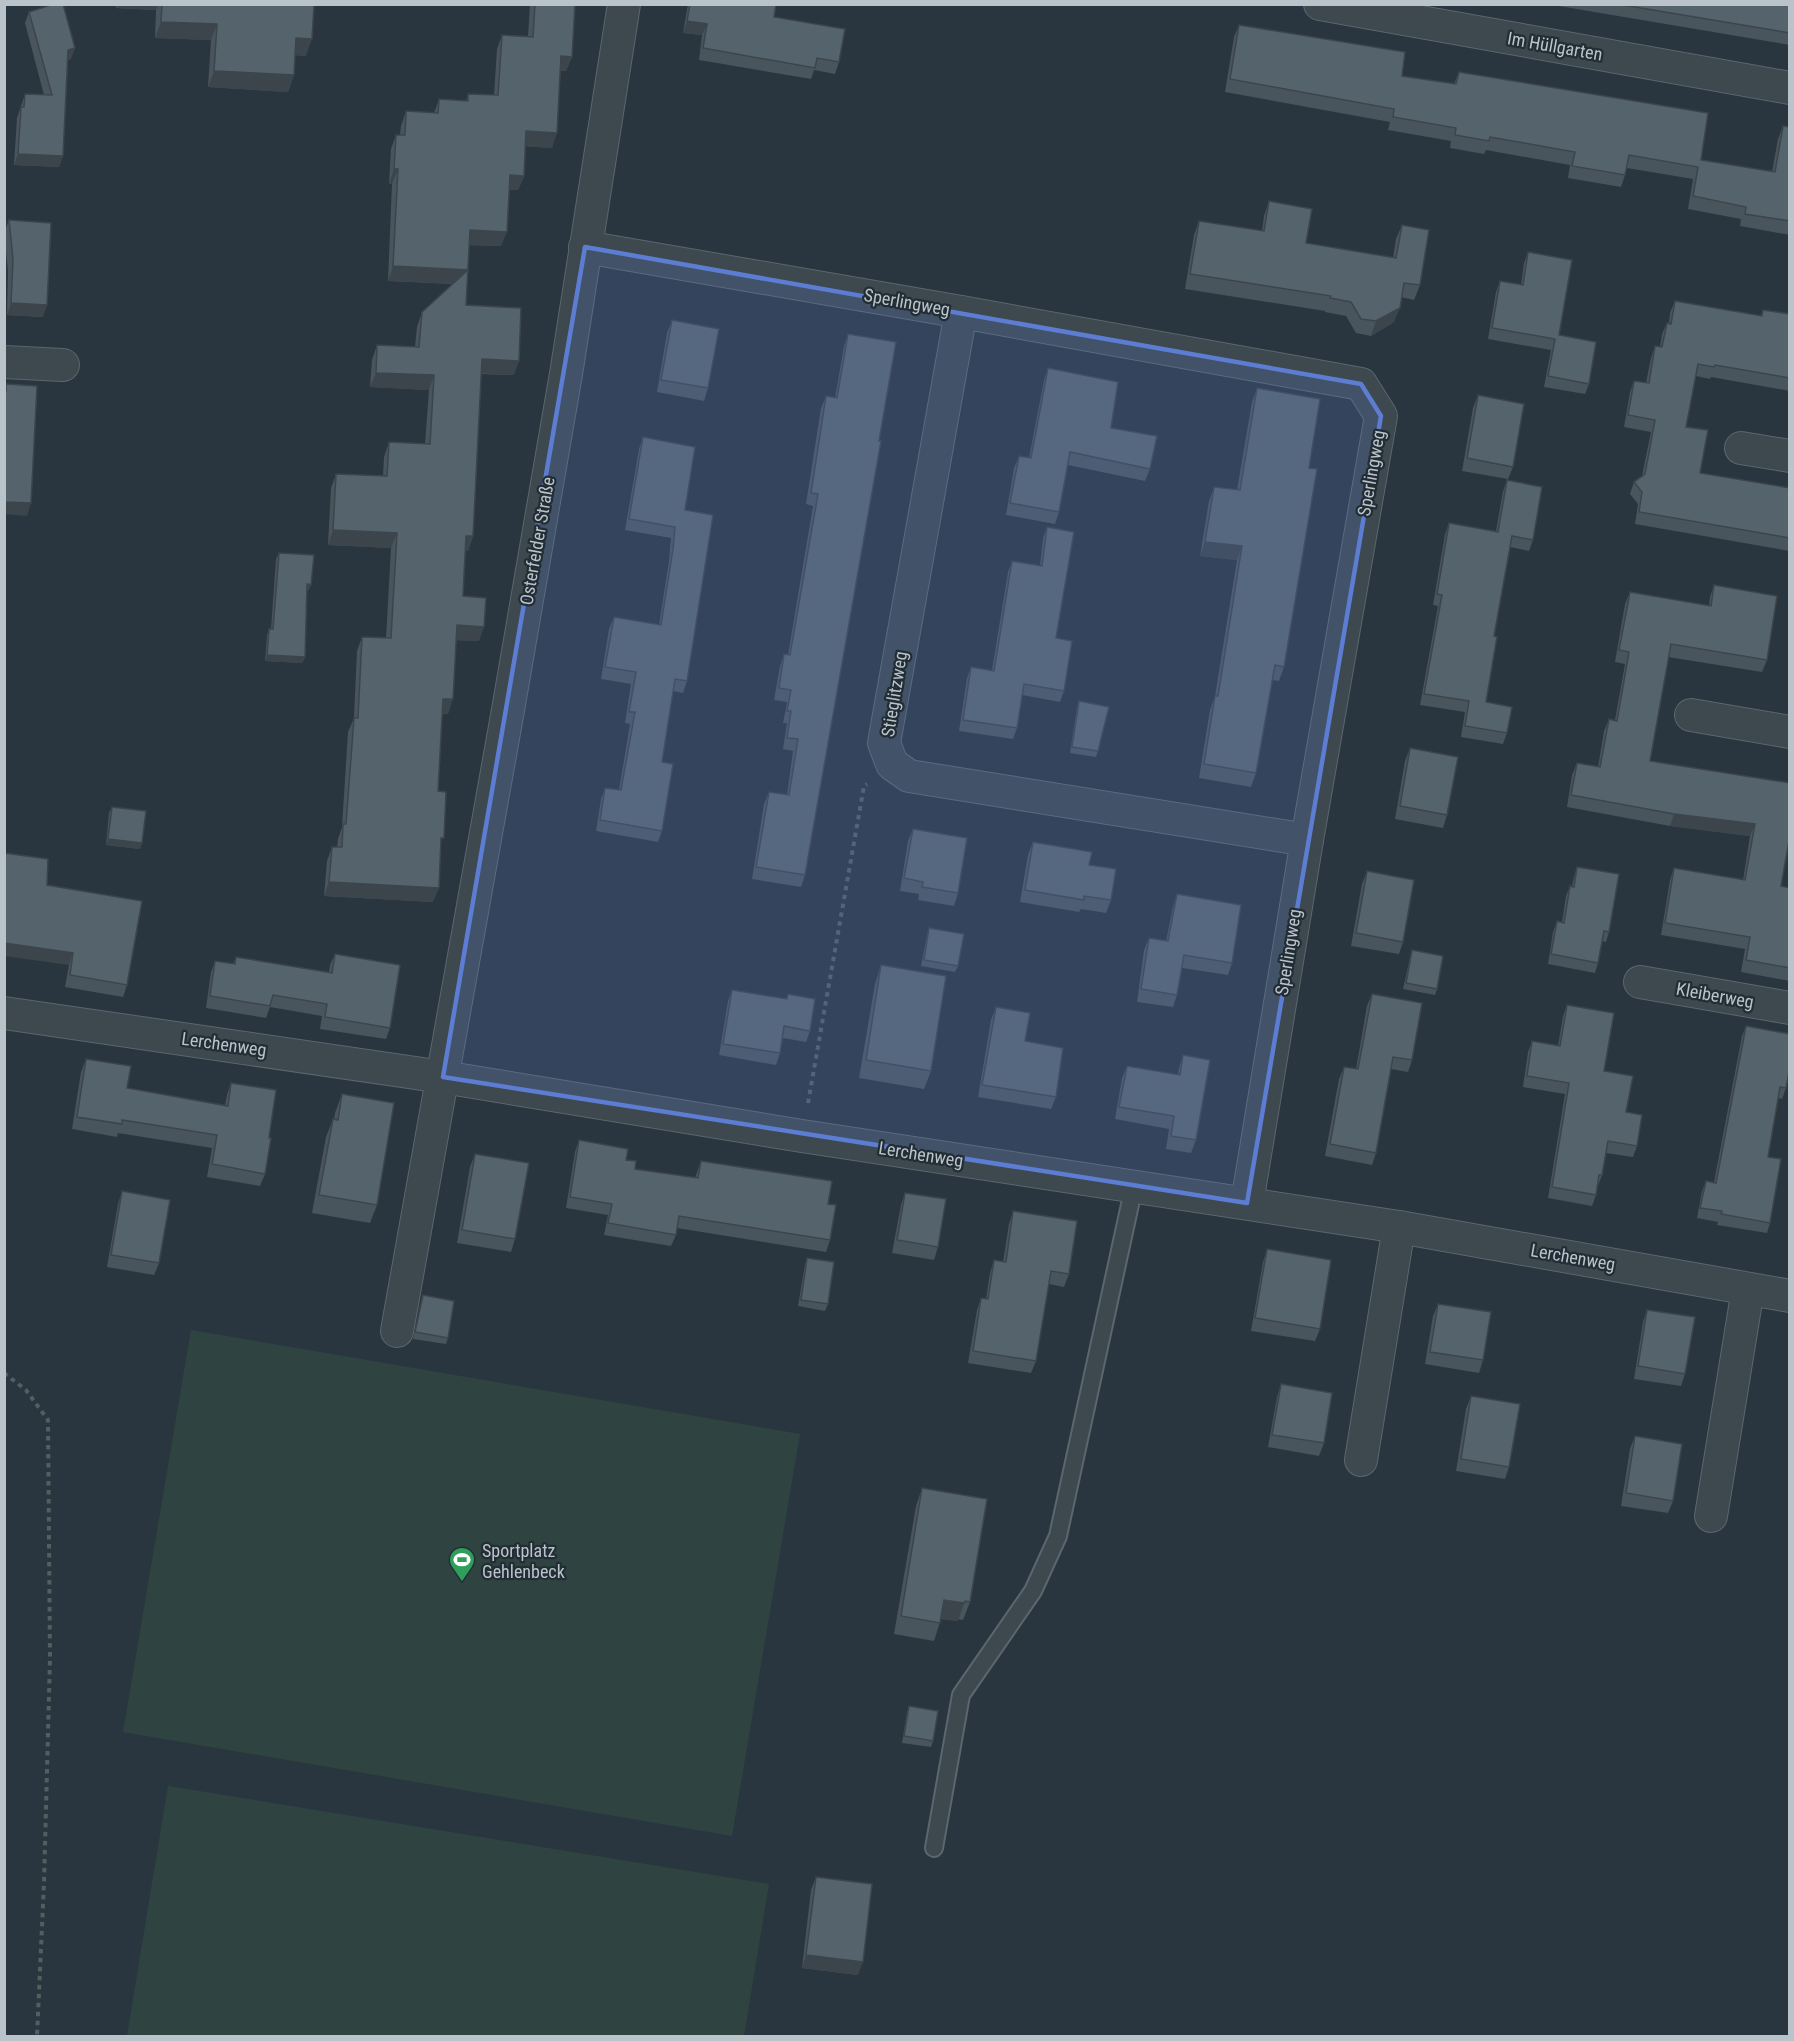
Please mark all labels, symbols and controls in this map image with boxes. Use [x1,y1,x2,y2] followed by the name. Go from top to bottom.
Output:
[1506,27,1604,65] street label: Im Hüllgarten
[862,284,952,320] street label: Sperlingweg
[1353,428,1389,518] street label: Sperlingweg
[515,475,559,607] street label: Osterfelder Straße
[877,650,911,738] street label: Stieglitzweg
[1271,907,1305,997] street label: Sperlingweg
[1675,978,1755,1012] street label: Kleiberweg
[180,1028,268,1060] street label: Lerchenweg
[877,1137,965,1171] street label: Lerchenweg
[1529,1239,1617,1275] street label: Lerchenweg
[482,1540,565,1582] place label: Sportplatz Gehlenbeck
[447,1545,477,1583] sports icon: Sportplatz Gehlenbeck

